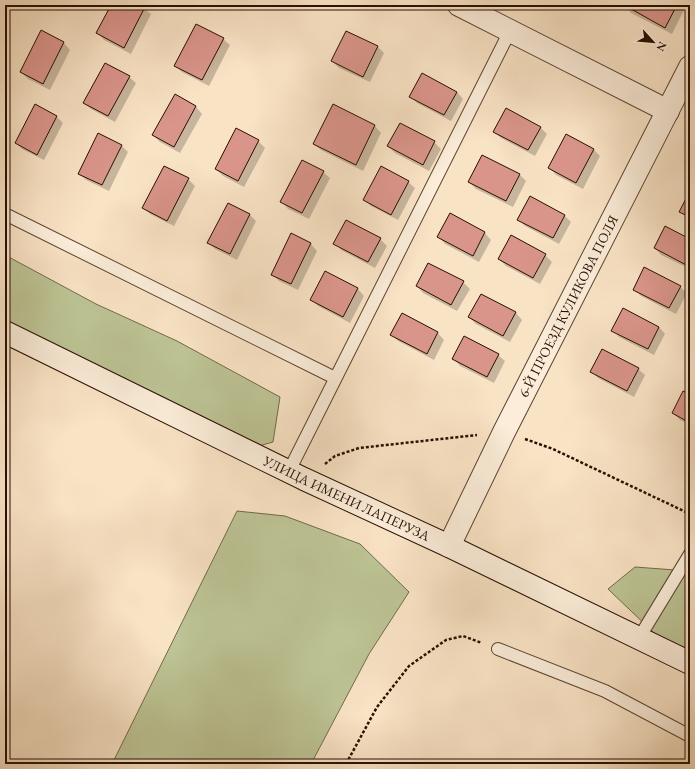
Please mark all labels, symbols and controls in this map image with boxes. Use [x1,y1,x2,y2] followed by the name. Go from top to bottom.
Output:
[633,22,673,62] north arrow
[654,39,670,54] text: N
[514,211,622,400] street label: 6-Й ПРОЕЗД КУЛИКОВА ПОЛЯ
[259,451,433,545] street label: УЛИЦА ИМЕНИ ЛАПЕРУЗА

